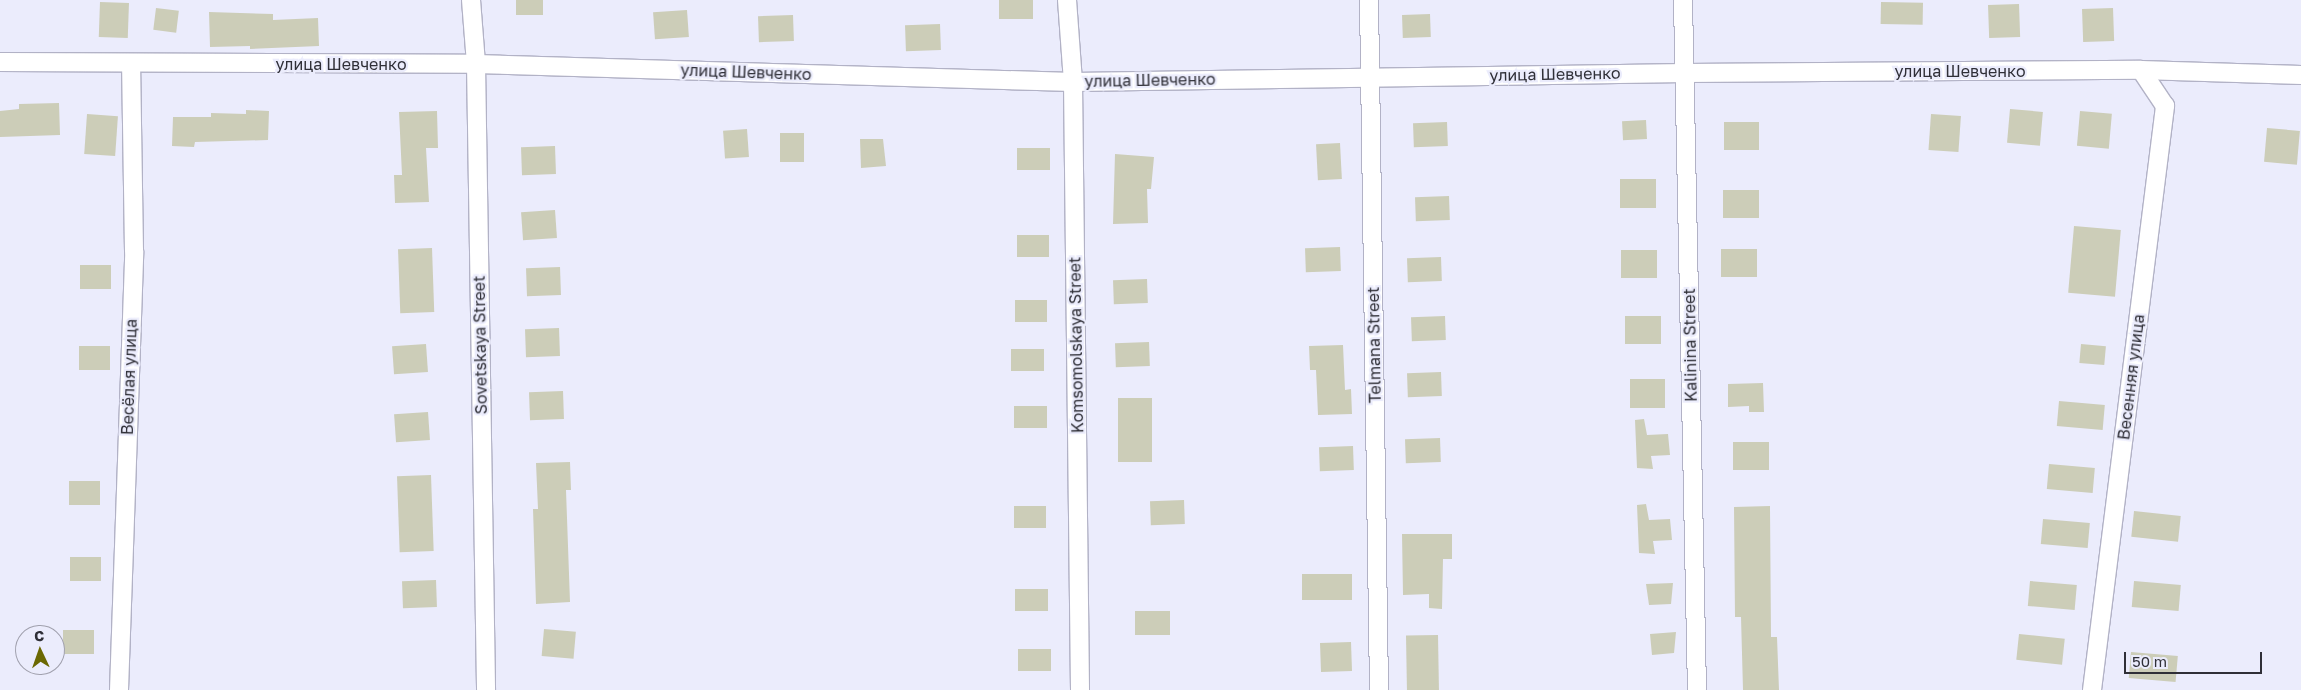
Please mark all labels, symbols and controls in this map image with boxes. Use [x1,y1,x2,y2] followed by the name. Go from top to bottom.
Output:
[275,54,407,74] street label: улица Шевченко
[680,60,812,84] street label: улица Шевченко
[1894,61,2026,81] street label: улица Шевченко
[1489,63,1621,85] street label: улица Шевченко
[1084,69,1216,91] street label: улица Шевченко
[1065,257,1087,433] street label: Komsomolskaya Street
[469,275,491,415] street label: Sovetskaya Street
[1363,287,1385,403] street label: Telmana Street
[1679,288,1701,402] street label: Kalinina Street
[2114,313,2148,441] street label: Весенняя улица
[117,319,141,435] street label: Весёлая улица
[15,625,65,675] north arrow
[34,627,45,644] text: С
[2126,642,2264,674] scale bar
[2132,652,2167,670] text: 50 m

